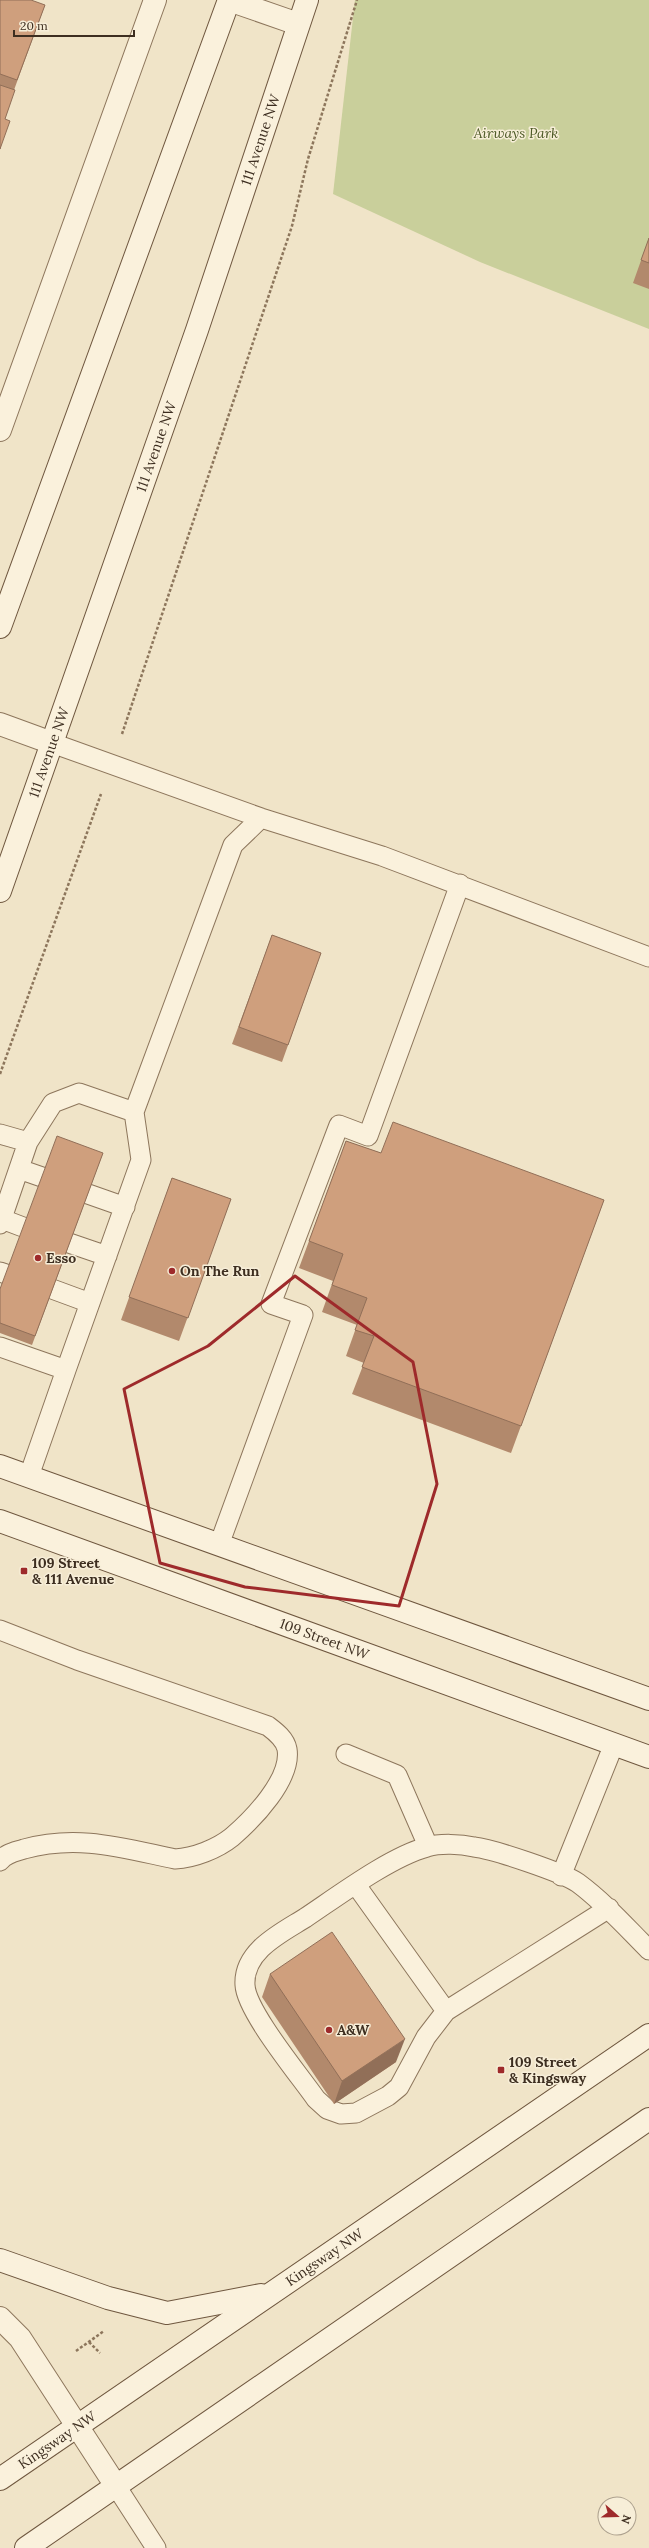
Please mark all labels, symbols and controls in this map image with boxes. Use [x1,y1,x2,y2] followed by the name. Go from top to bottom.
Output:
[14,12,134,38] scale bar
[20,18,48,33] text: 20 m
[237,91,284,188] street label: 111 Avenue NW
[473,124,558,142] park label: Airways Park
[132,398,181,494] street label: 111 Avenue NW
[25,704,73,800] street label: 111 Avenue NW
[46,1249,76,1267] place label: Esso
[33,1253,43,1263] marker: Esso
[180,1262,260,1280] place label: On The Run
[167,1266,177,1276] marker: On The Run
[32,1554,115,1588] place label: 109 Street & 111 Avenue
[19,1566,29,1576] marker: 109 Street & 111 Avenue
[277,1614,372,1664] street label: 109 Street NW
[337,2021,370,2039] place label: A&W
[324,2025,334,2035] marker: A&W
[509,2053,586,2087] place label: 109 Street & Kingsway
[496,2065,506,2075] marker: 109 Street & Kingsway
[282,2224,368,2290] street label: Kingsway NW
[15,2407,100,2473] street label: Kingsway NW
[597,2496,637,2536] north arrow
[618,2513,634,2526] text: N

